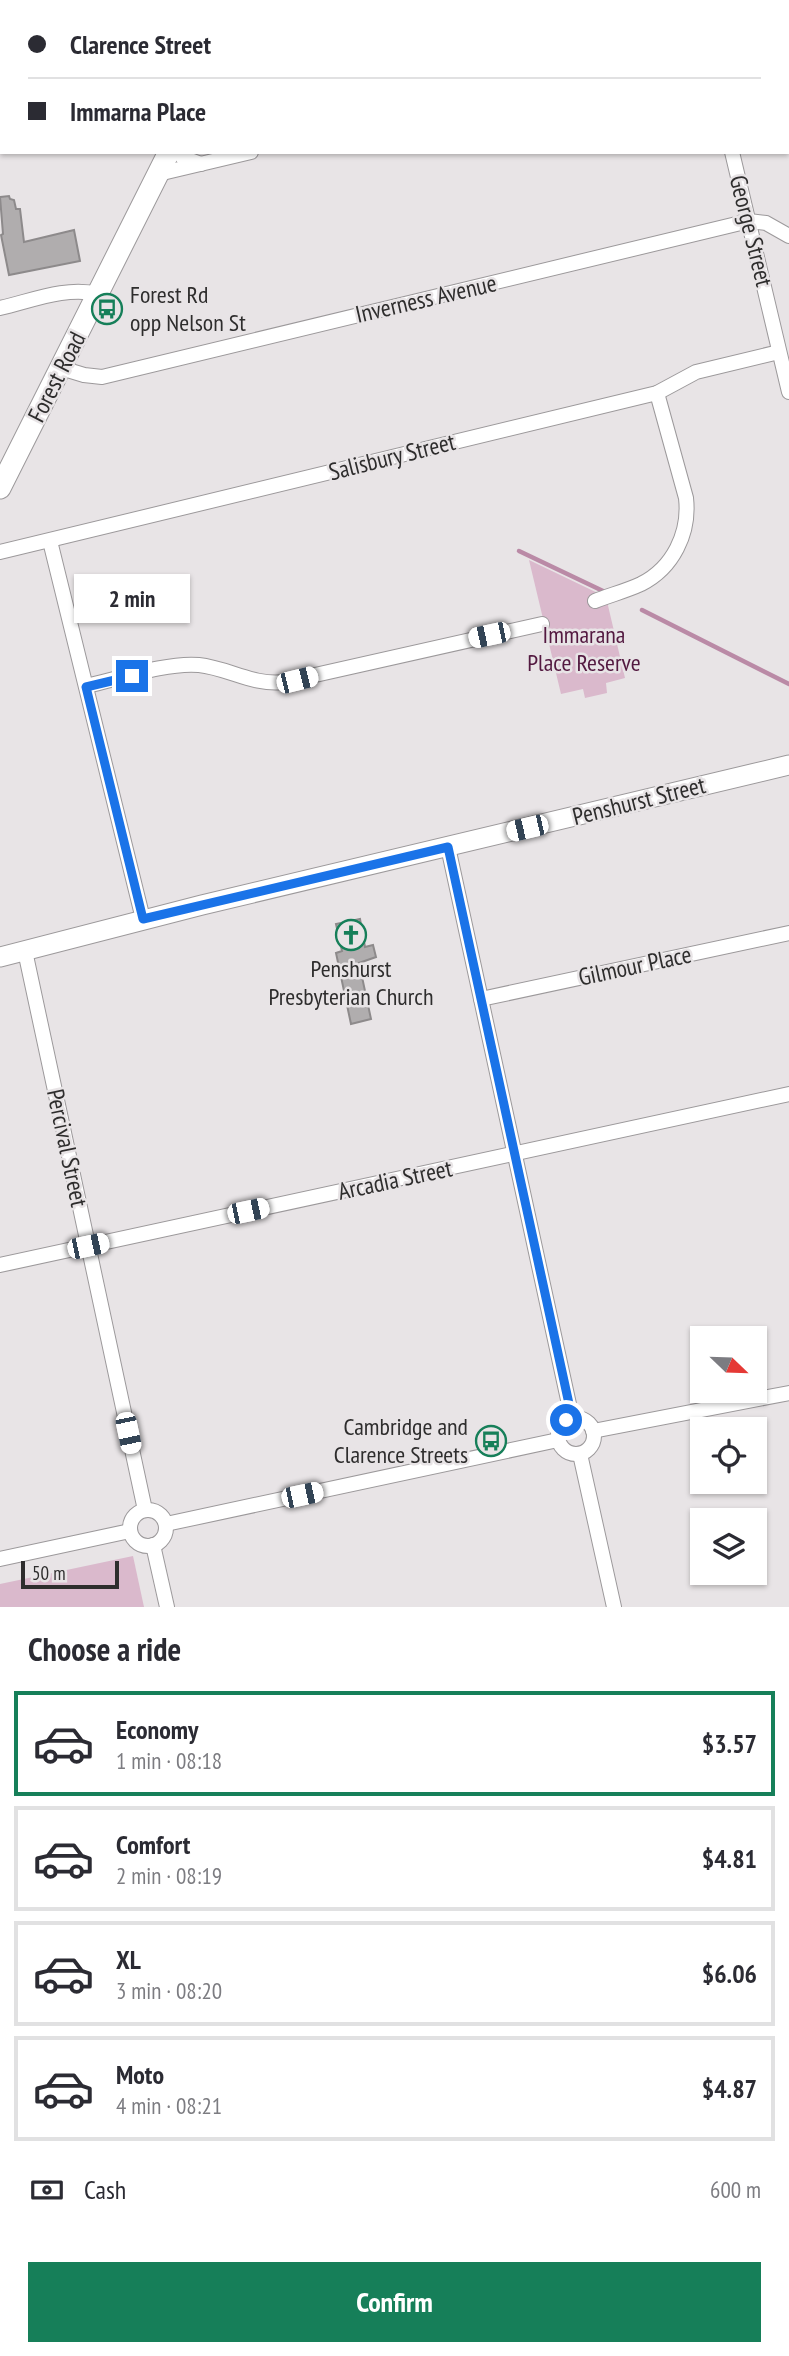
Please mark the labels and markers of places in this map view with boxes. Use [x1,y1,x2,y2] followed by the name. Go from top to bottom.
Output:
[130,279,246,338] place label: Forest Rd opp Nelson St
[90,292,124,326] bus stop icon: Forest Rd opp Nelson St
[334,918,368,952] church icon: Penshurst Presbyterian Church
[269,953,433,1012] place label: Penshurst Presbyterian Church
[334,1411,468,1470] place label: Cambridge and Clarence Streets
[474,1424,508,1458] bus stop icon: Cambridge and Clarence Streets

